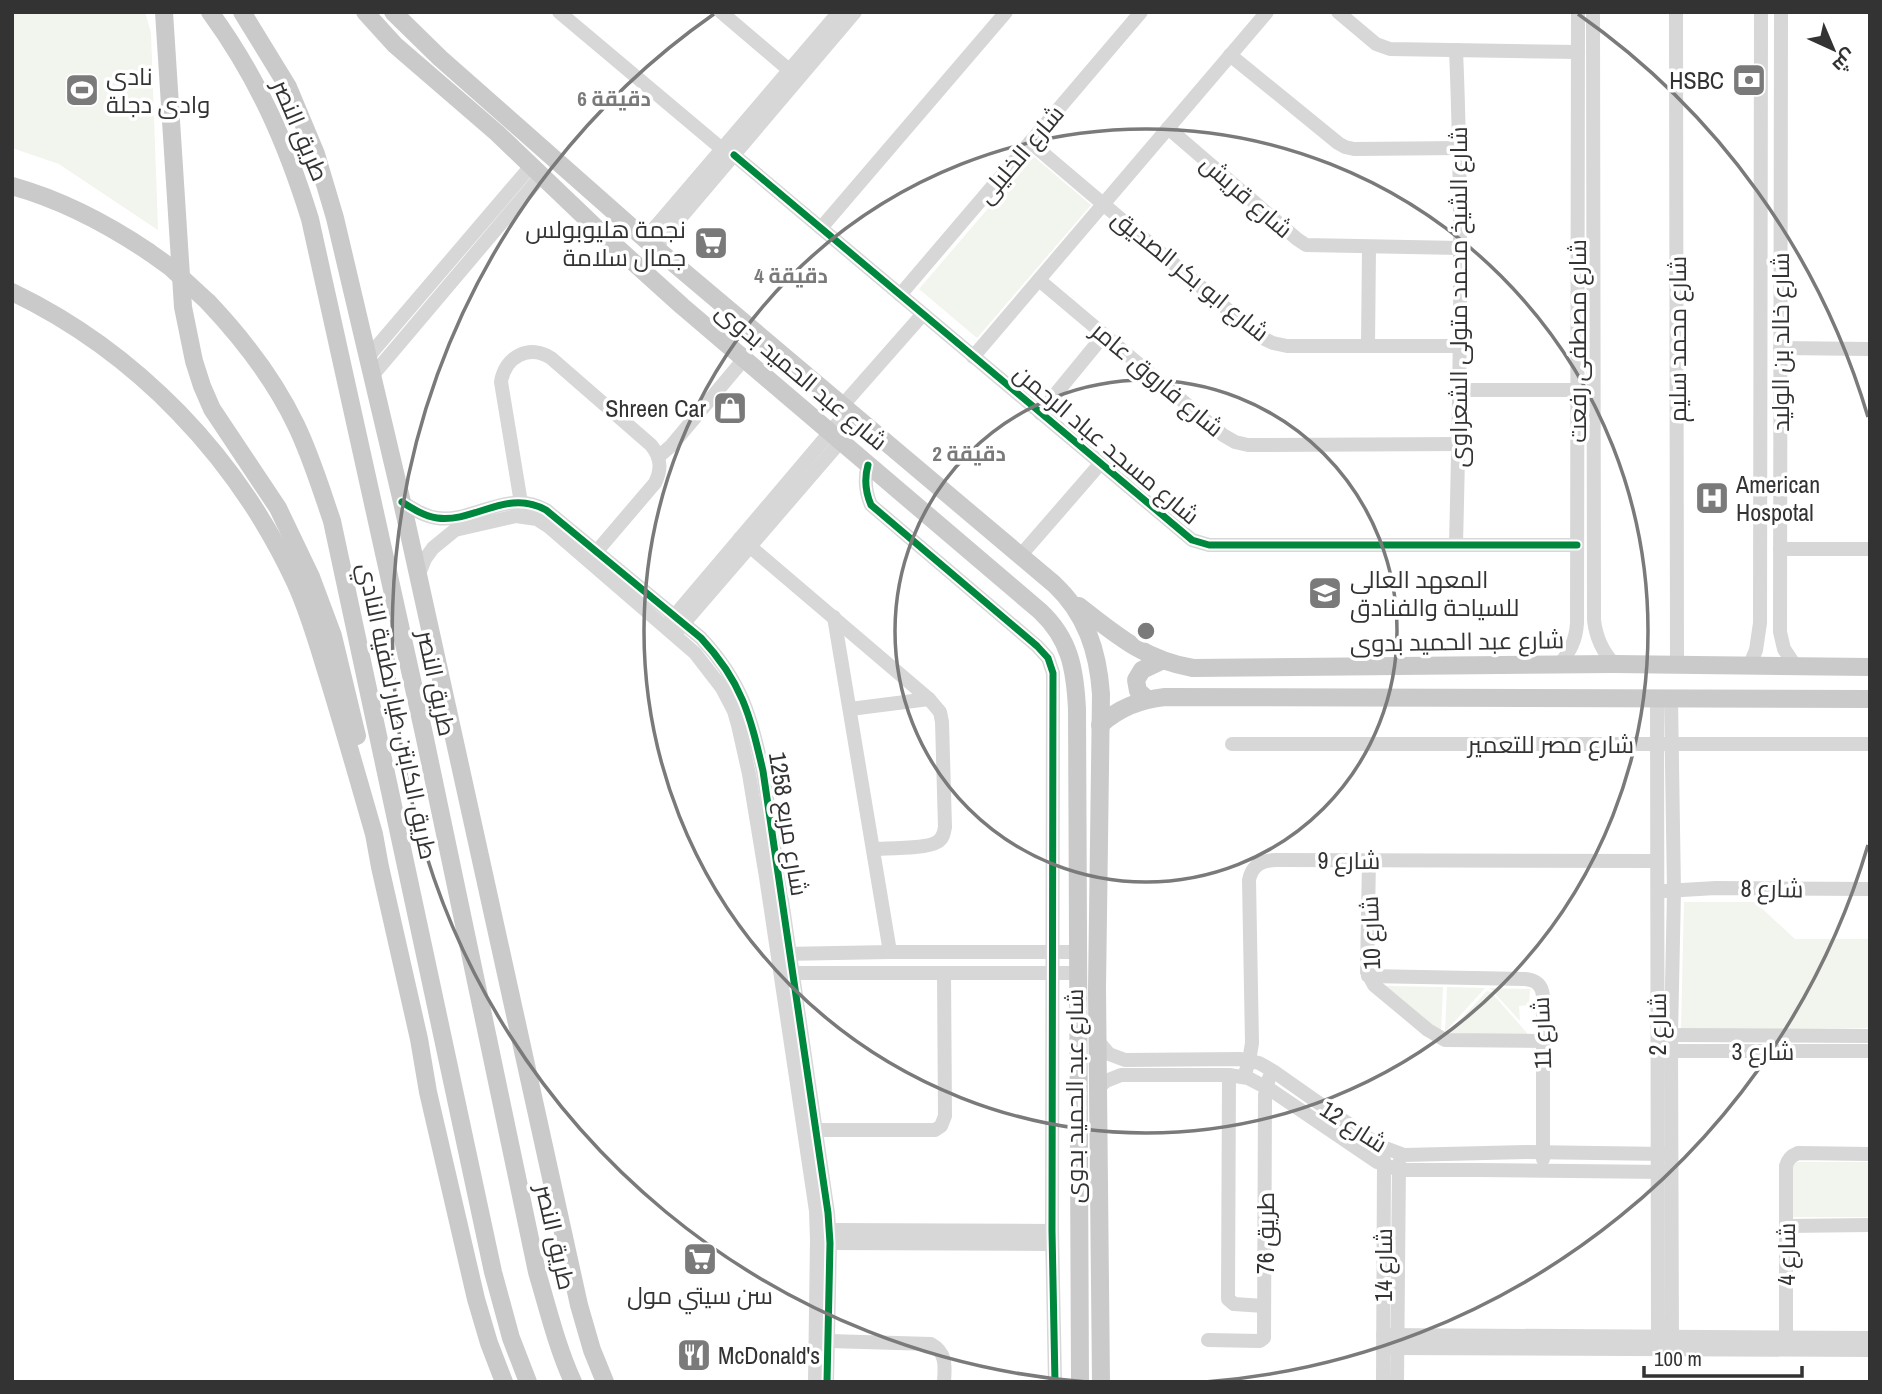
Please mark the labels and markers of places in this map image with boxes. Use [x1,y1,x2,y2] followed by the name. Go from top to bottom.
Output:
[106,60,210,120] place label: نادى وادى دجلة
[1730,61,1768,99] bank icon: HSBC
[1669,64,1724,96] place label: HSBC
[63,71,101,109] sports icon: نادى وادى دجلة
[525,213,686,273] place label: نجمة هليوبولس جمال سلامة
[692,224,730,262] supermarket icon: نجمة هليوبولس جمال سلامة
[711,389,749,427] shop icon: Shreen Car
[605,392,706,424] place label: Shreen Car
[1735,468,1820,528] place label: American Hospotal
[1693,479,1731,517] hospital icon: American Hospotal
[1350,563,1519,623] place label: المعهد العالى للسياحة والفنادق
[1306,574,1344,612] school or university icon: المعهد العالى للسياحة والفنادق
[1134,619,1158,643] centre of rings
[681,1240,719,1278] supermarket icon: سن سيتي مول
[627,1279,773,1315] place label: سن سيتي مول
[675,1336,713,1374] restaurant icon: McDonald's
[718,1339,820,1371] place label: McDonald's

